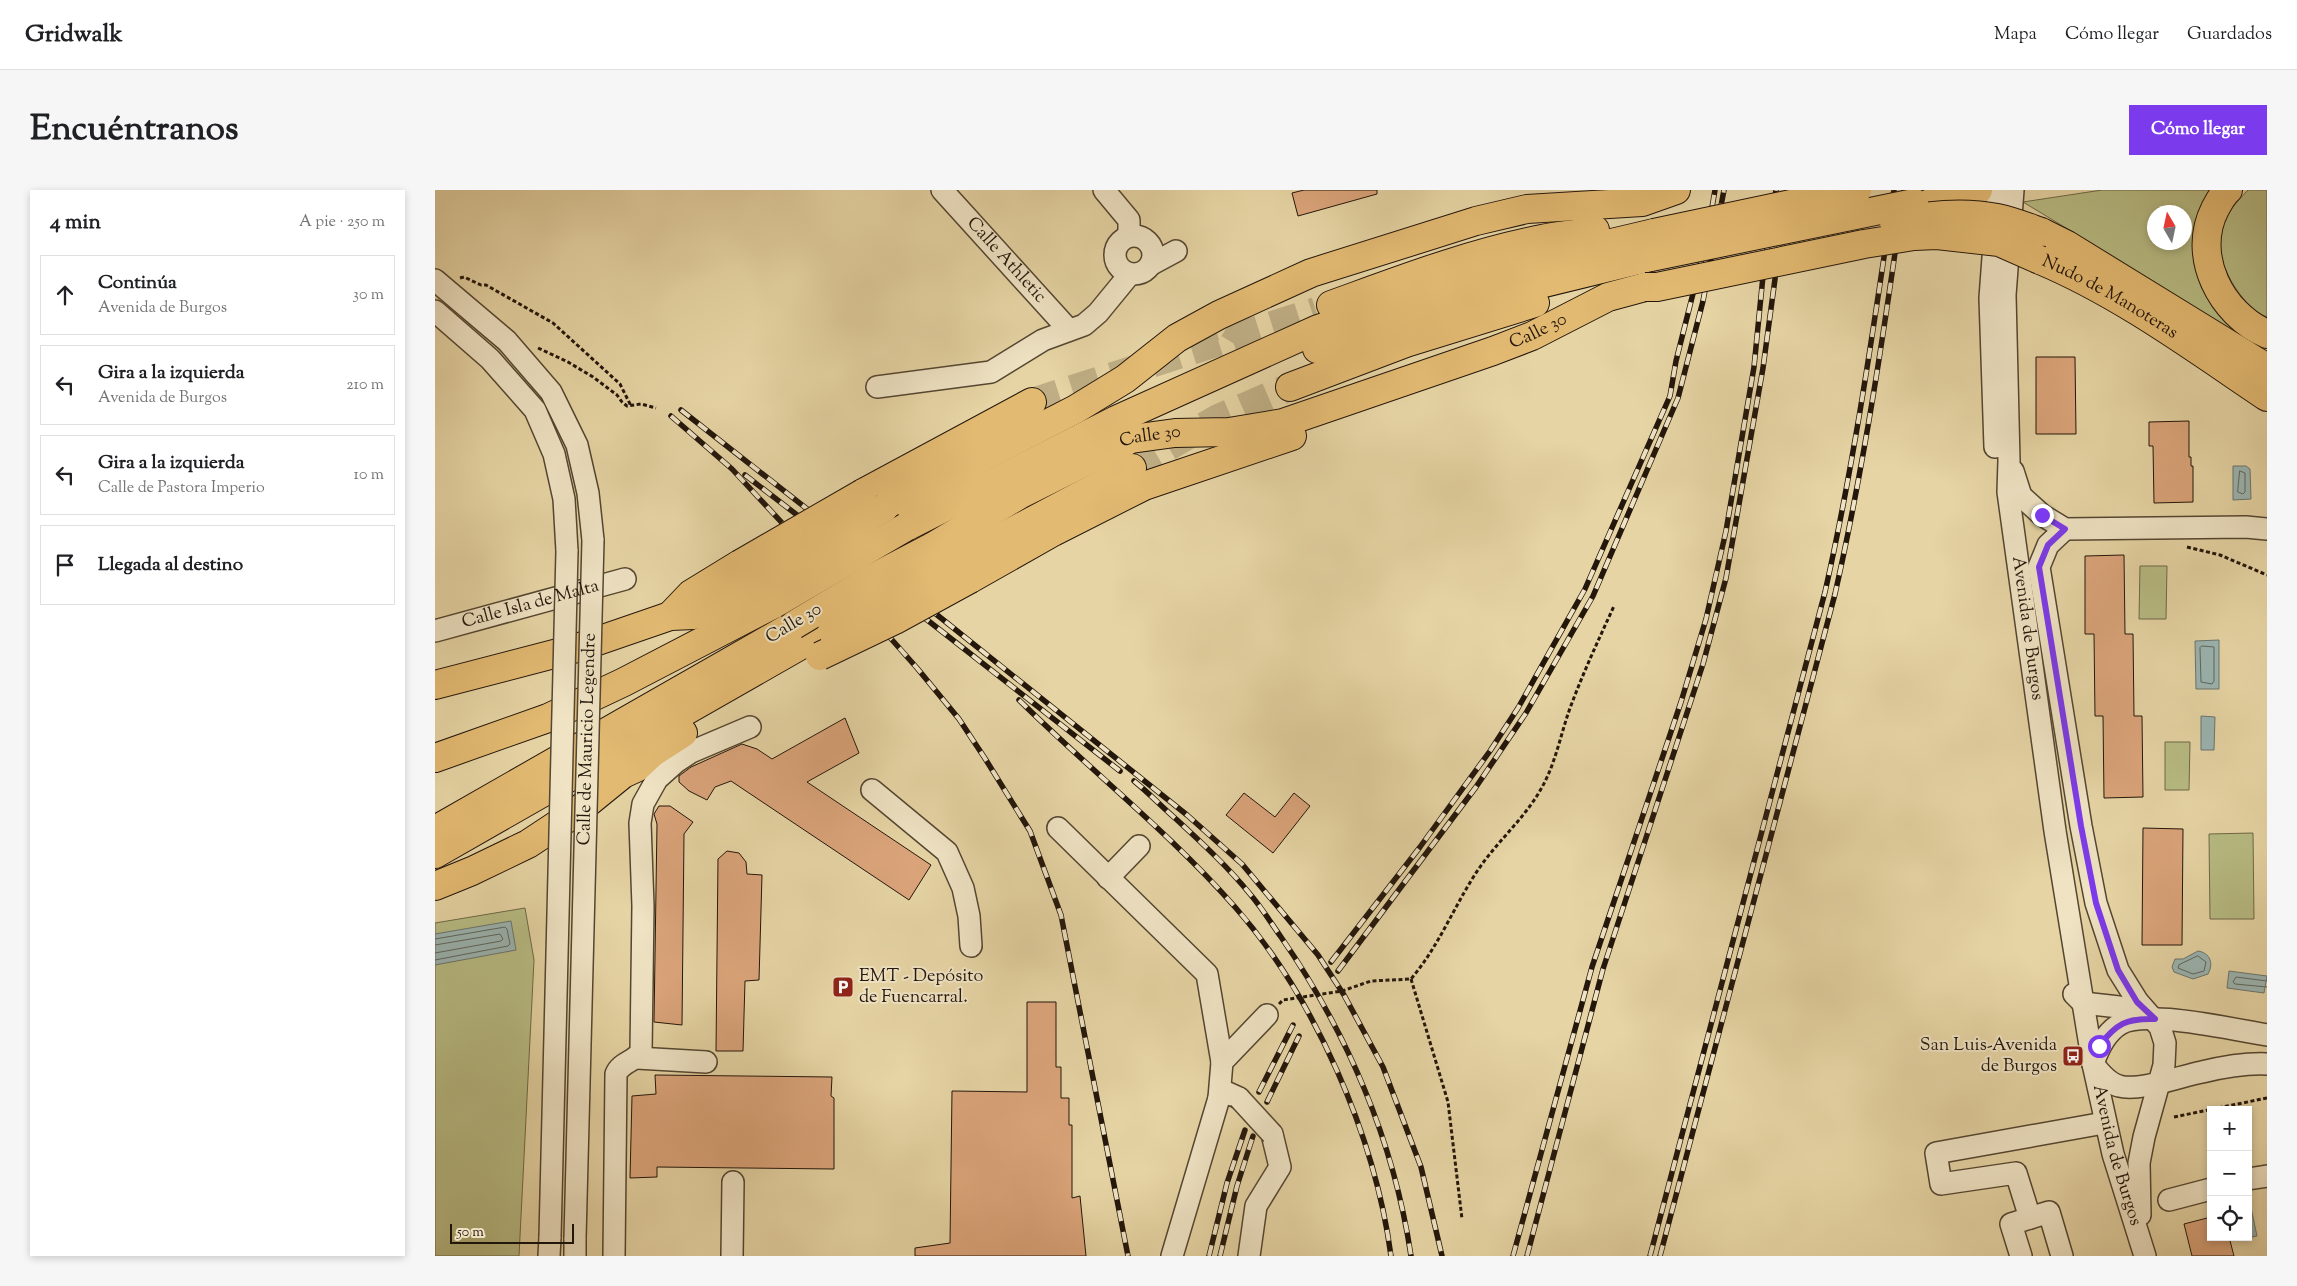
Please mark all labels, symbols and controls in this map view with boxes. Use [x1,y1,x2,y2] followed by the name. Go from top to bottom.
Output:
[25,18,123,52] text: Gridwalk
[1994,22,2037,48] text: Mapa
[2065,22,2159,48] text: Cómo llegar
[2187,22,2272,48] text: Guardados
[30,105,239,156] text: Encuéntranos
[2129,105,2267,155] button: Cómo llegar
[2147,205,2192,250] north arrow
[50,208,101,238] text: 4 min
[299,211,385,234] text: A pie · 250 m
[960,212,1052,309] street label: Calle Athletic
[2037,249,2183,346] street label: Nudo de Manoteras
[98,270,177,297] text: Continúa
[51,281,79,309] icon: ahead
[353,284,384,307] text: 30 m
[98,297,227,320] text: Avenida de Burgos
[1506,307,1572,356] street label: Calle 30
[98,360,244,387] text: Gira a la izquierda
[51,371,79,399] icon: left
[346,374,384,397] text: 210 m
[98,387,227,410] text: Avenida de Burgos
[1115,420,1181,456] street label: Calle 30
[98,450,244,477] text: Gira a la izquierda
[51,461,79,489] icon: left
[354,464,384,487] text: 10 m
[98,477,265,500] text: Calle de Pastora Imperio
[2031,504,2054,527] route end
[51,551,79,579] icon: arrive
[98,552,243,579] text: Llegada al destino
[2004,555,2050,702] street label: Avenida de Burgos
[459,574,602,636] street label: Calle Isla de Malta
[761,597,827,651] street label: Calle 30
[572,633,604,846] street label: Calle de Mauricio Legendre
[859,964,983,1011] place label: EMT - Depósito de Fuencarral.
[831,975,855,999] parking icon: EMT - Depósito de Fuencarral.
[1920,1033,2057,1080] place label: San Luis-Avenida de Burgos
[2088,1035,2111,1058] route start
[2061,1044,2085,1068] bus stop icon: San Luis-Avenida de Burgos
[2085,1082,2148,1229] street label: Avenida de Burgos
[2207,1106,2252,1241] map controls
[2207,1106,2252,1151] button: +
[2207,1151,2252,1196] button: −
[2207,1196,2252,1241] button: locate
[450,1221,574,1244] scale bar
[457,1223,484,1243] text: 50 m

